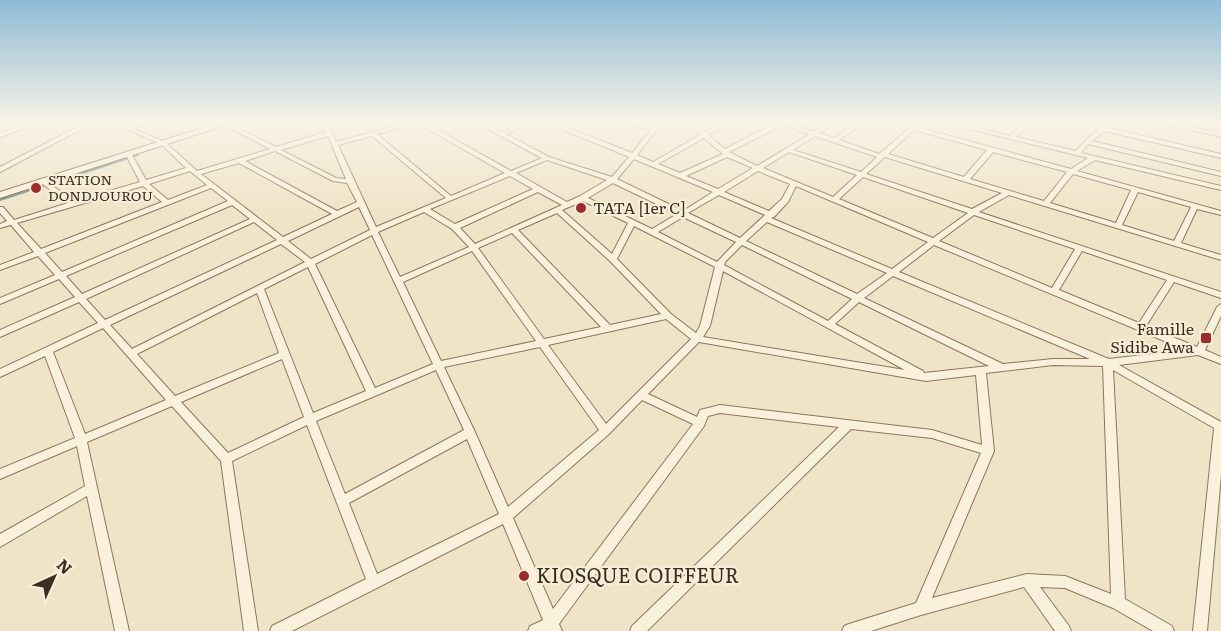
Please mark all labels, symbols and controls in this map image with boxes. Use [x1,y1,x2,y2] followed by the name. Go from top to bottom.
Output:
[48,169,153,205] place label: STATION DONDJOUROU
[29,181,43,195] marker: STATION DONDJOUROU
[593,195,686,219] place label: TATA [1er C]
[574,201,588,215] marker: TATA [1er C]
[1110,316,1194,358] place label: Famille Sidibe Awa
[1199,331,1213,345] marker: Famille Sidibe Awa
[24,547,84,607] north arrow
[52,552,79,579] text: N
[536,559,739,589] place label: KIOSQUE COIFFEUR
[517,569,531,583] marker: KIOSQUE COIFFEUR

